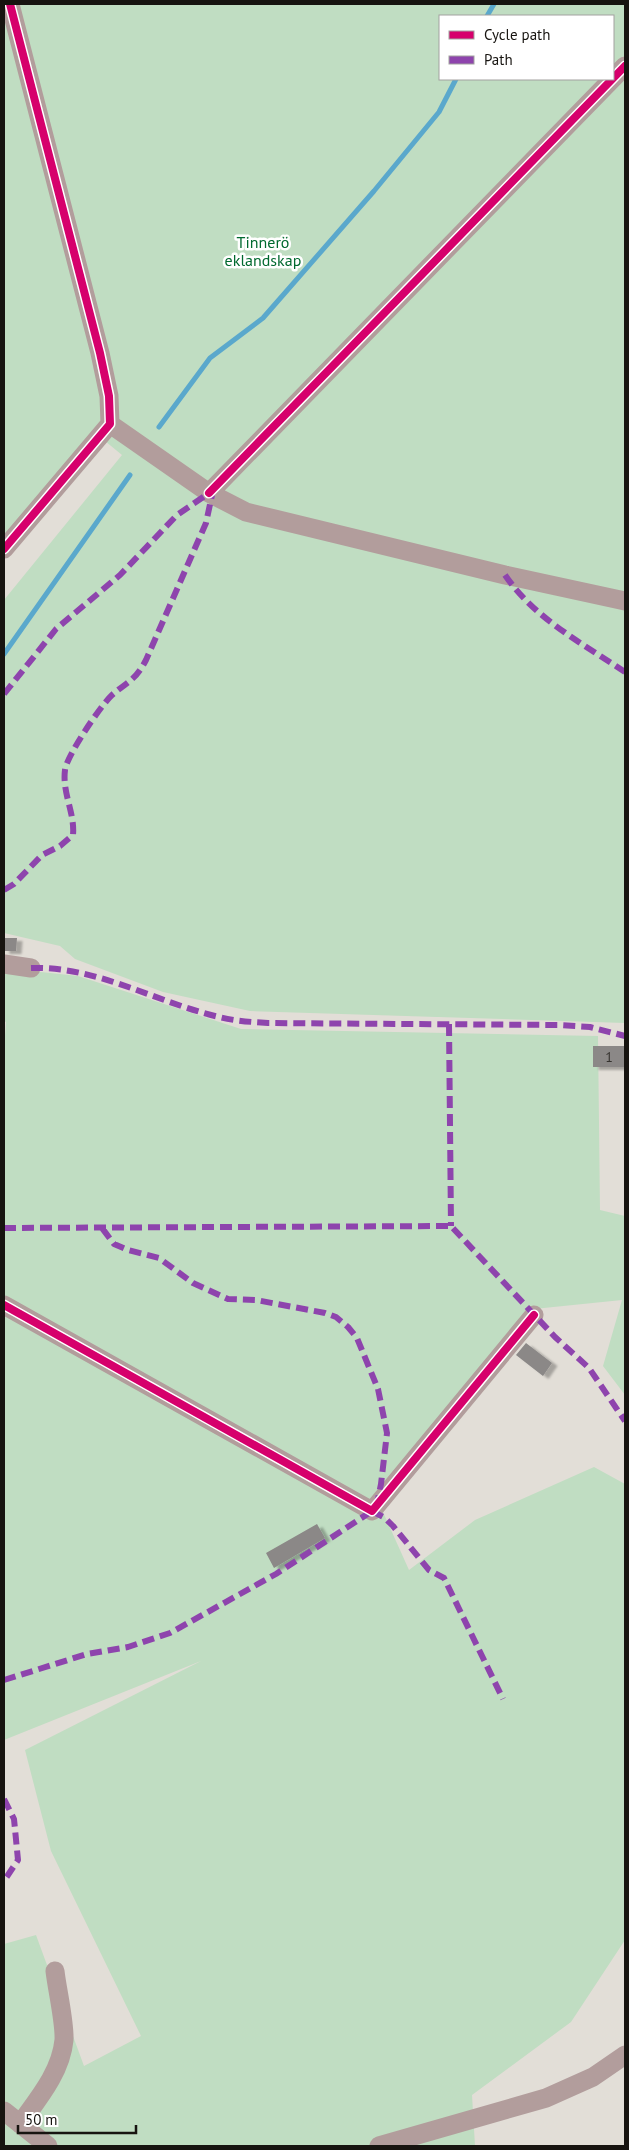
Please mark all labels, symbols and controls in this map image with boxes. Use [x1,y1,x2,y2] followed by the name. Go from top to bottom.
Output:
[439,15,614,80] legend
[484,25,550,44] text: Cycle path
[484,50,513,69] text: Path
[225,232,301,270] park label: Tinnerö eklandskap
[605,1048,613,1066] house number: 1
[18,2102,135,2134] scale bar
[25,2110,58,2129] text: 50 m

